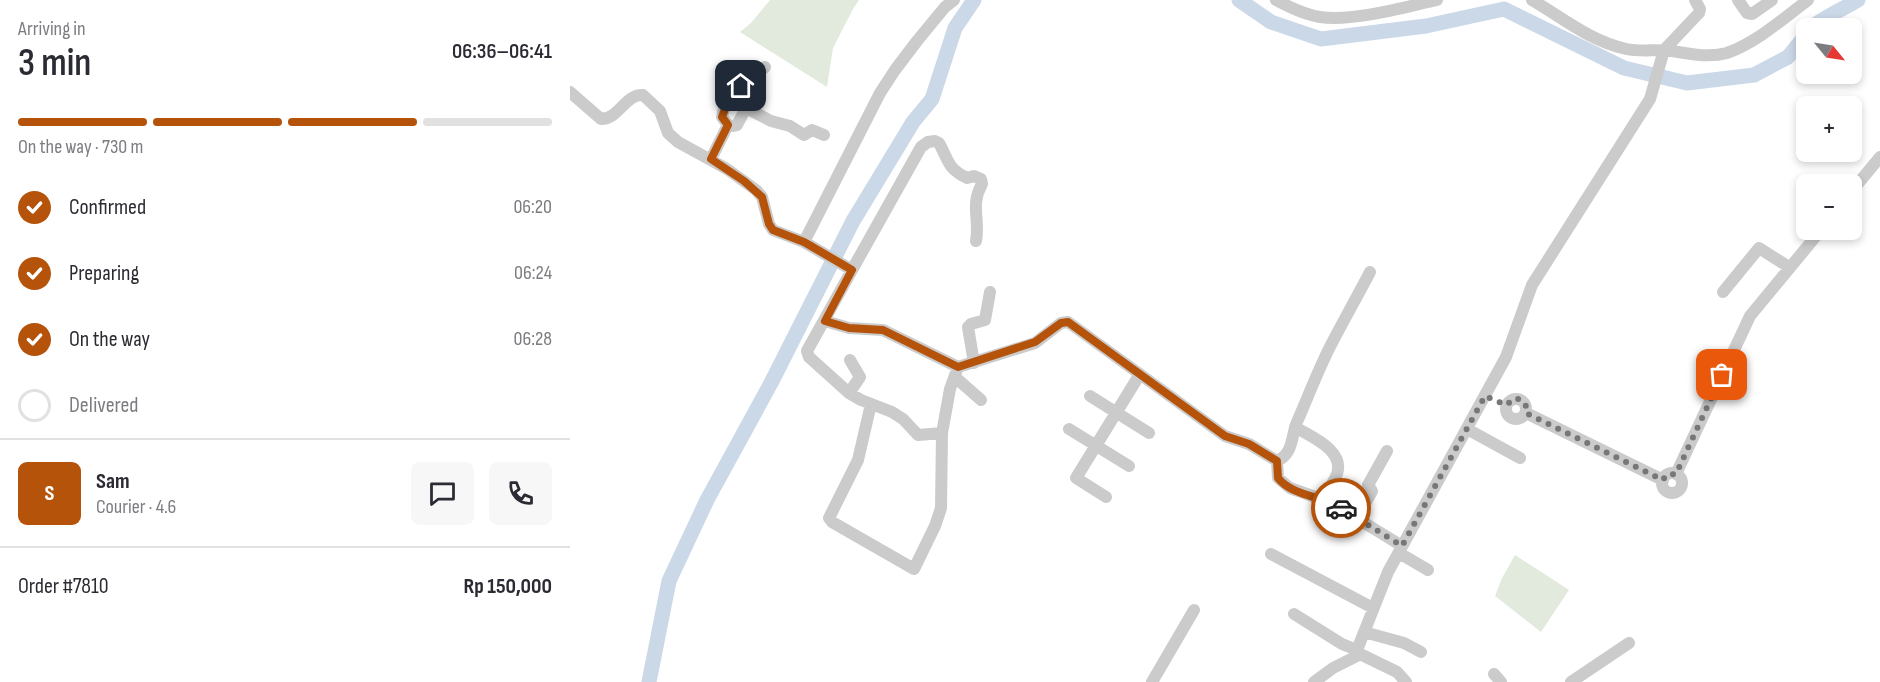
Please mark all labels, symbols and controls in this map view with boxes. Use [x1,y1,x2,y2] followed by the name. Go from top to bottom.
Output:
[18,17,86,41] text: Arriving in
[1796,18,1862,84] north arrow
[1796,18,1862,240] map controls
[452,38,552,65] text: 06:36–06:41
[18,40,91,87] text: 3 min
[715,60,766,111] pin
[724,69,757,102] icon: home
[1796,96,1862,162] button: +
[18,135,143,159] text: On the way · 730 m
[1796,174,1862,240] button: −
[18,191,51,224] icon: check
[69,194,146,221] text: Confirmed
[513,195,552,219] text: 06:20
[18,257,51,290] icon: check
[69,260,139,287] text: Preparing
[514,261,552,285] text: 06:24
[18,323,51,356] icon: check
[69,326,150,353] text: On the way
[514,327,552,351] text: 06:28
[1696,349,1747,400] pin
[1705,358,1738,391] icon: bag
[69,392,138,419] text: Delivered
[411,462,474,525] button: chat
[489,462,552,525] button: phone
[96,468,130,495] text: Sam
[1311,478,1371,538] courier
[45,480,54,507] text: S
[1325,492,1358,525] icon: car
[96,495,176,519] text: Courier · 4.6
[18,573,109,600] text: Order #7810
[464,573,552,600] text: Rp 150,000

